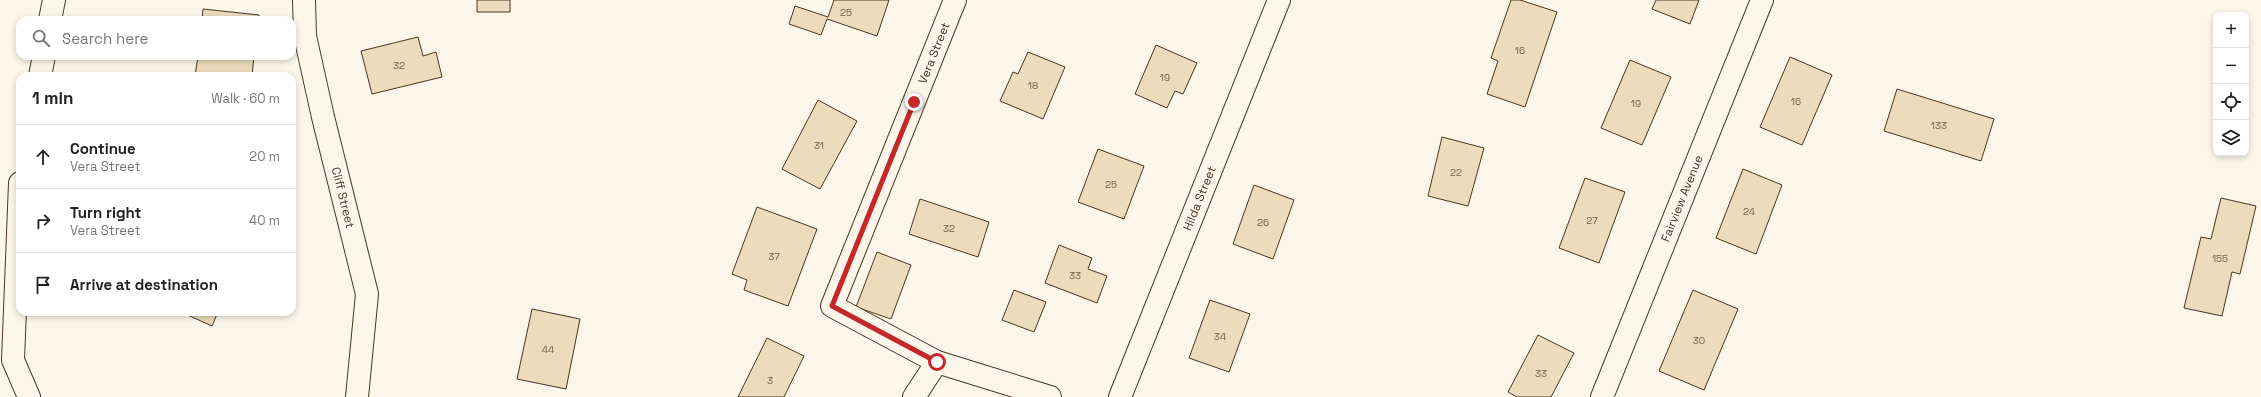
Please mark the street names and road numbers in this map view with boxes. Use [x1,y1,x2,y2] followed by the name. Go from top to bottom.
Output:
[914,20,954,86] street label: Vera Street
[1657,153,1707,244] street label: Fairview Avenue
[1179,164,1220,233] street label: Hilda Street
[328,165,358,230] street label: Cliff Street

